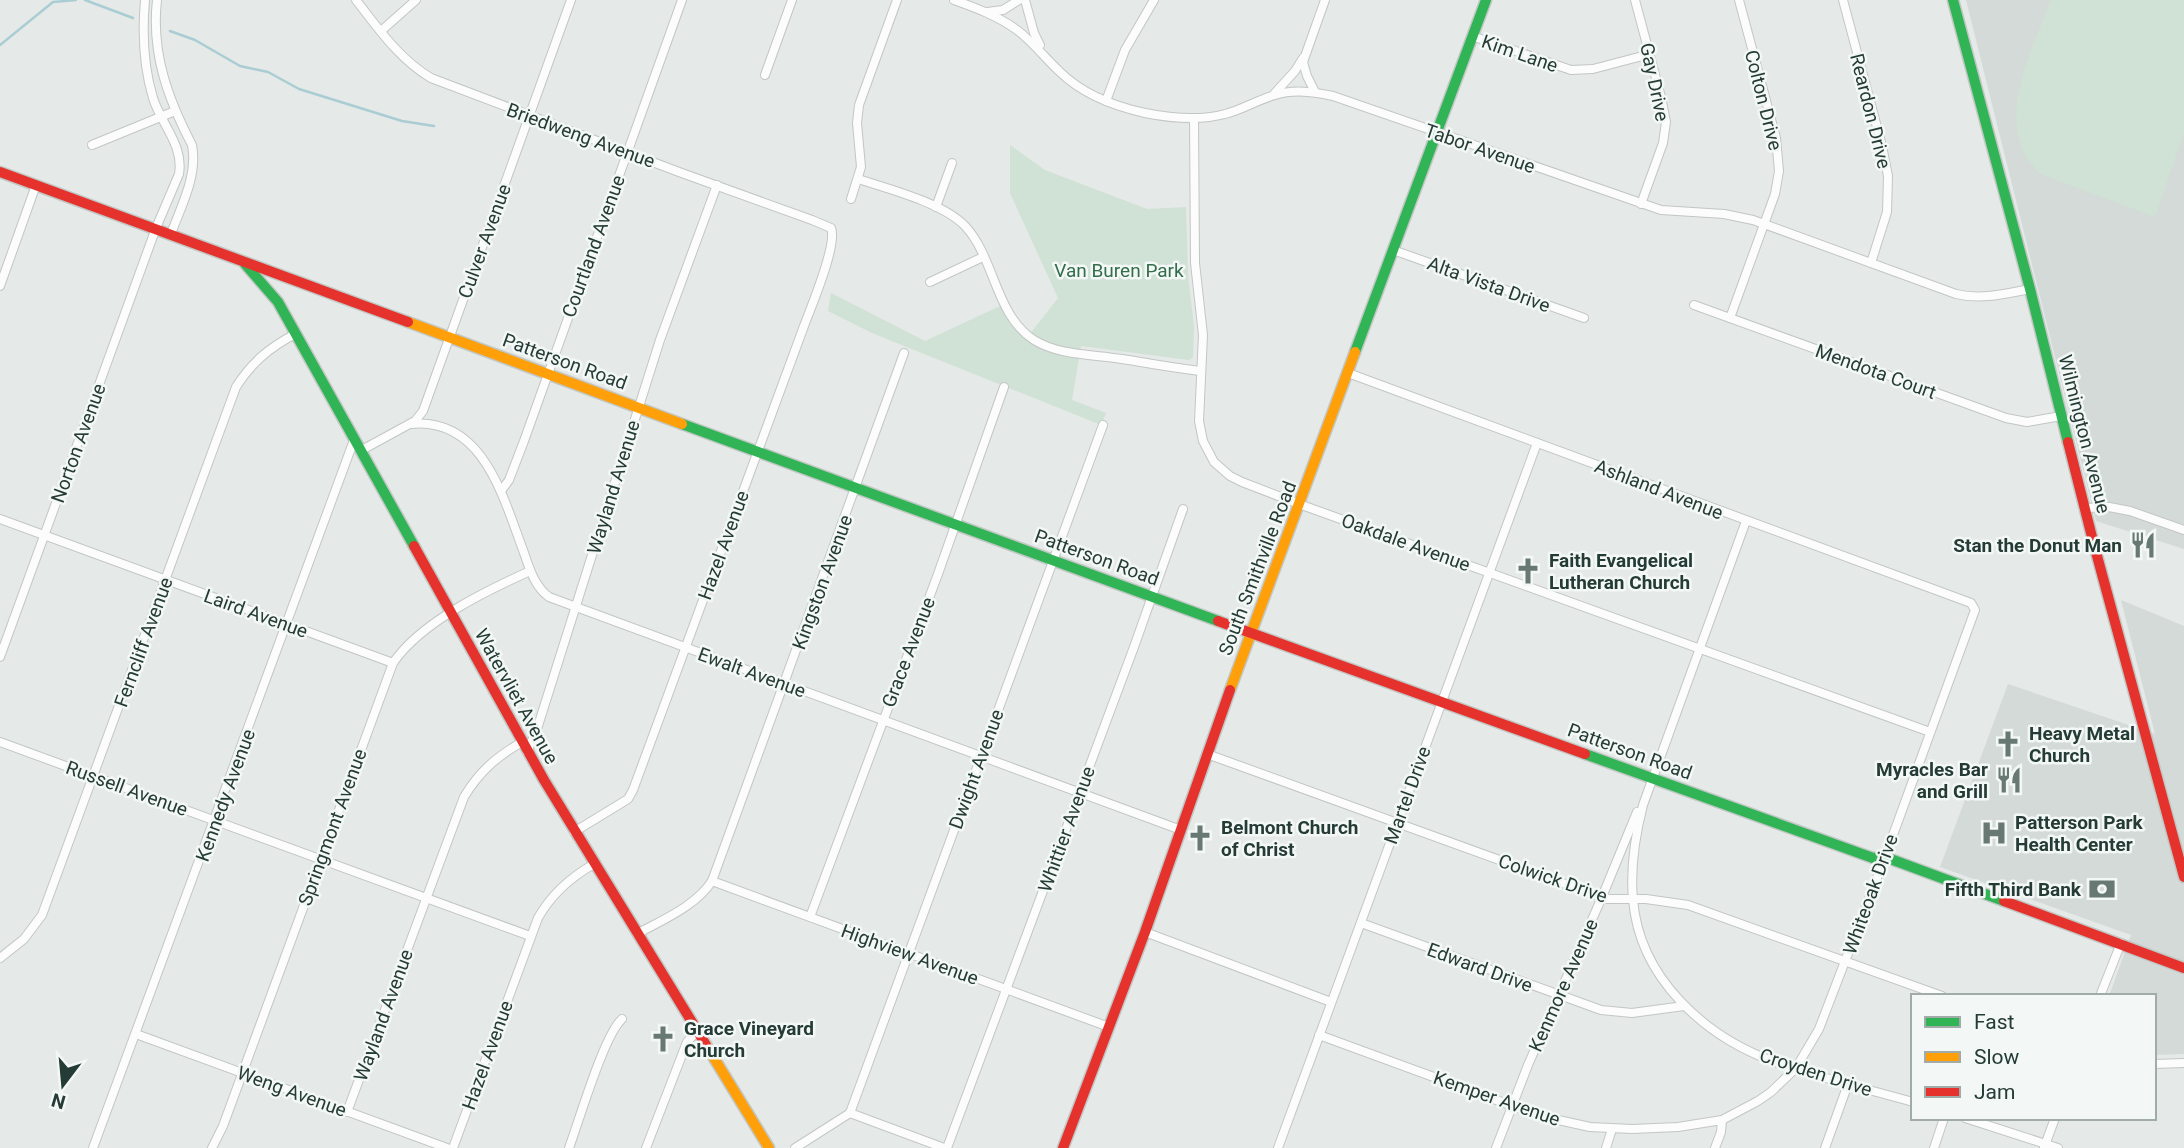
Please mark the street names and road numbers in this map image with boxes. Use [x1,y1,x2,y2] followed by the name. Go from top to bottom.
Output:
[1479,30,1561,77] street label: Kim Lane
[1635,41,1674,123] street label: Gay Drive
[1740,48,1787,153] street label: Colton Drive
[1845,51,1896,171] street label: Reardon Drive
[504,98,658,173] street label: Briedweng Avenue
[1422,119,1538,178] street label: Tabor Avenue
[557,172,630,320] street label: Courtland Avenue
[453,181,516,301] street label: Culver Avenue
[1424,252,1553,317] street label: Alta Vista Drive
[500,328,630,395] street label: Patterson Road
[1812,339,1939,404] street label: Mendota Court
[2054,352,2115,516] street label: Wilmington Avenue
[46,380,111,506] street label: Norton Avenue
[582,417,645,557] street label: Wayland Avenue
[1591,454,1726,525] street label: Ashland Avenue
[1214,478,1301,659] street label: South Smithville Road
[693,487,754,603] street label: Hazel Avenue
[1338,508,1473,576] street label: Oakdale Avenue
[787,512,858,653] street label: Kingston Avenue
[1032,524,1162,591] street label: Patterson Road
[109,574,178,710] street label: Ferncliff Avenue
[201,584,311,643] street label: Laird Avenue
[877,594,940,711] street label: Grace Avenue
[470,624,563,768] street label: Watervliet Avenue
[695,642,809,703] street label: Ewalt Avenue
[944,706,1009,832] street label: Dwight Avenue
[1565,718,1695,785] street label: Patterson Road
[191,726,260,865] street label: Kennedy Avenue
[1379,743,1436,847] street label: Martel Drive
[293,746,372,909] street label: Springmont Avenue
[63,756,191,821] street label: Russell Avenue
[1033,763,1100,895] street label: Whittier Avenue
[1838,831,1903,958] street label: Whiteoak Drive
[1495,849,1610,908] street label: Colwick Drive
[1524,915,1603,1055] street label: Kenmore Avenue
[838,919,982,990] street label: Highview Avenue
[1424,938,1536,997] street label: Edward Drive
[349,946,418,1084] street label: Wayland Avenue
[457,997,518,1113] street label: Hazel Avenue
[1757,1043,1875,1101] street label: Croyden Drive
[234,1061,350,1122] street label: Weng Avenue
[1430,1066,1563,1131] street label: Kemper Avenue

